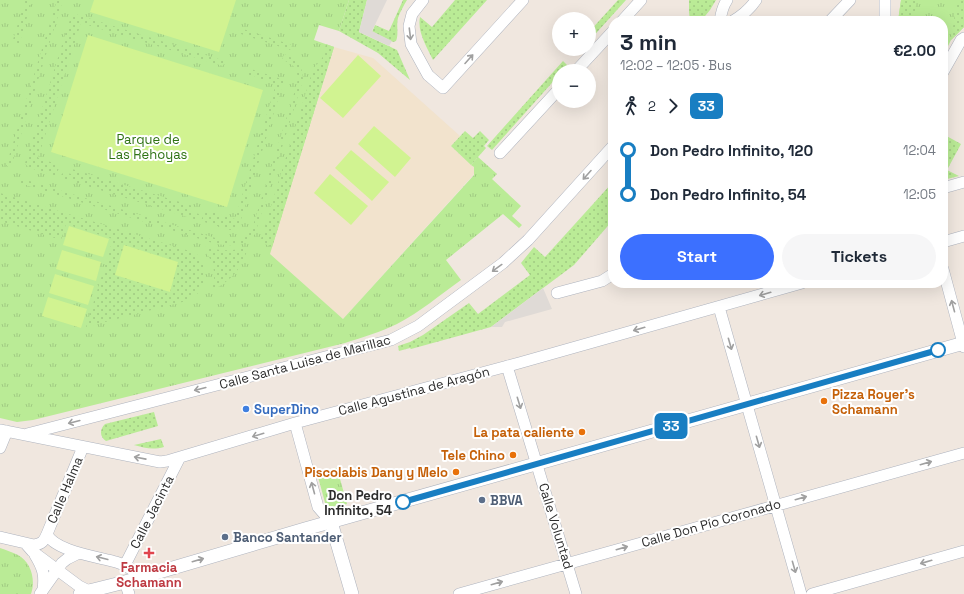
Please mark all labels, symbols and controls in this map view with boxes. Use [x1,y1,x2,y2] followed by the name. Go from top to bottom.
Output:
[552,12,596,108] map controls
[552,12,596,56] button: +
[406,27,413,40] one-way arrow
[620,28,677,56] text: 3 min
[893,41,936,60] text: €2.00
[464,55,473,65] one-way arrow
[620,57,732,74] text: 12:02 – 12:05 · Bus
[552,64,596,108] button: −
[620,95,642,117] icon: walk
[662,95,684,117] icon: forward
[698,97,715,115] text: 33
[648,98,656,115] text: 2
[109,131,188,163] park label: Parque de Las Rehoyas
[650,141,813,160] text: Don Pedro Infinito, 120
[903,142,936,159] text: 12:04
[582,170,592,180] one-way arrow
[650,185,806,204] text: Don Pedro Infinito, 54
[903,186,936,203] text: 12:05
[620,234,774,280] button: Start
[782,234,936,280] button: Tickets
[491,264,502,272] one-way arrow
[758,291,771,298] one-way arrow
[949,300,956,313] one-way arrow
[633,326,646,333] one-way arrow
[217,331,393,393] street label: Calle Santa Luisa de Marillac
[727,338,734,351] one-way arrow
[930,342,946,358] unlabelled marker
[336,363,492,419] street label: Calle Agustina de Aragón
[193,386,206,394] one-way arrow
[832,386,915,418] place label: Pizza Royer's Schamann
[819,396,829,406] marker: Pizza Royer's Schamann
[516,397,523,410] one-way arrow
[254,401,319,418] place label: SuperDino
[241,404,251,414] marker: SuperDino
[653,413,689,439] line badge: 33
[662,417,680,435] text: 33
[67,419,80,426] one-way arrow
[473,424,574,441] place label: La pata caliente
[577,427,587,437] marker: La pata caliente
[252,432,265,439] one-way arrow
[755,435,762,448] one-way arrow
[441,447,505,464] place label: Tele Chino
[508,450,518,460] marker: Tele Chino
[43,453,87,526] street label: Calle Halma
[134,454,147,462] one-way arrow
[919,459,932,466] one-way arrow
[304,464,448,481] place label: Piscolabis Dany y Melo
[451,467,461,477] marker: Piscolabis Dany y Melo
[126,472,178,552] street label: Calle Jacinta
[535,481,577,571] street label: Calle Voluntad
[309,482,316,495] one-way arrow
[324,487,392,519] place label: Don Pedro Infinito, 54
[490,492,524,509] place label: BBVA
[395,494,411,510] marker: Don Pedro Infinito, 54
[794,494,807,501] one-way arrow
[477,495,487,505] marker: BBVA
[639,495,783,551] street label: Calle Don Pío Coronado
[233,529,342,546] place label: Banco Santander
[220,532,230,542] marker: Banco Santander
[615,544,628,551] one-way arrow
[144,548,154,558] marker: Farmacia Schamann
[96,554,109,562] one-way arrow
[191,556,204,563] one-way arrow
[920,558,933,566] one-way arrow
[116,559,182,591] place label: Farmacia Schamann
[791,560,798,573] one-way arrow
[490,579,503,586] one-way arrow

